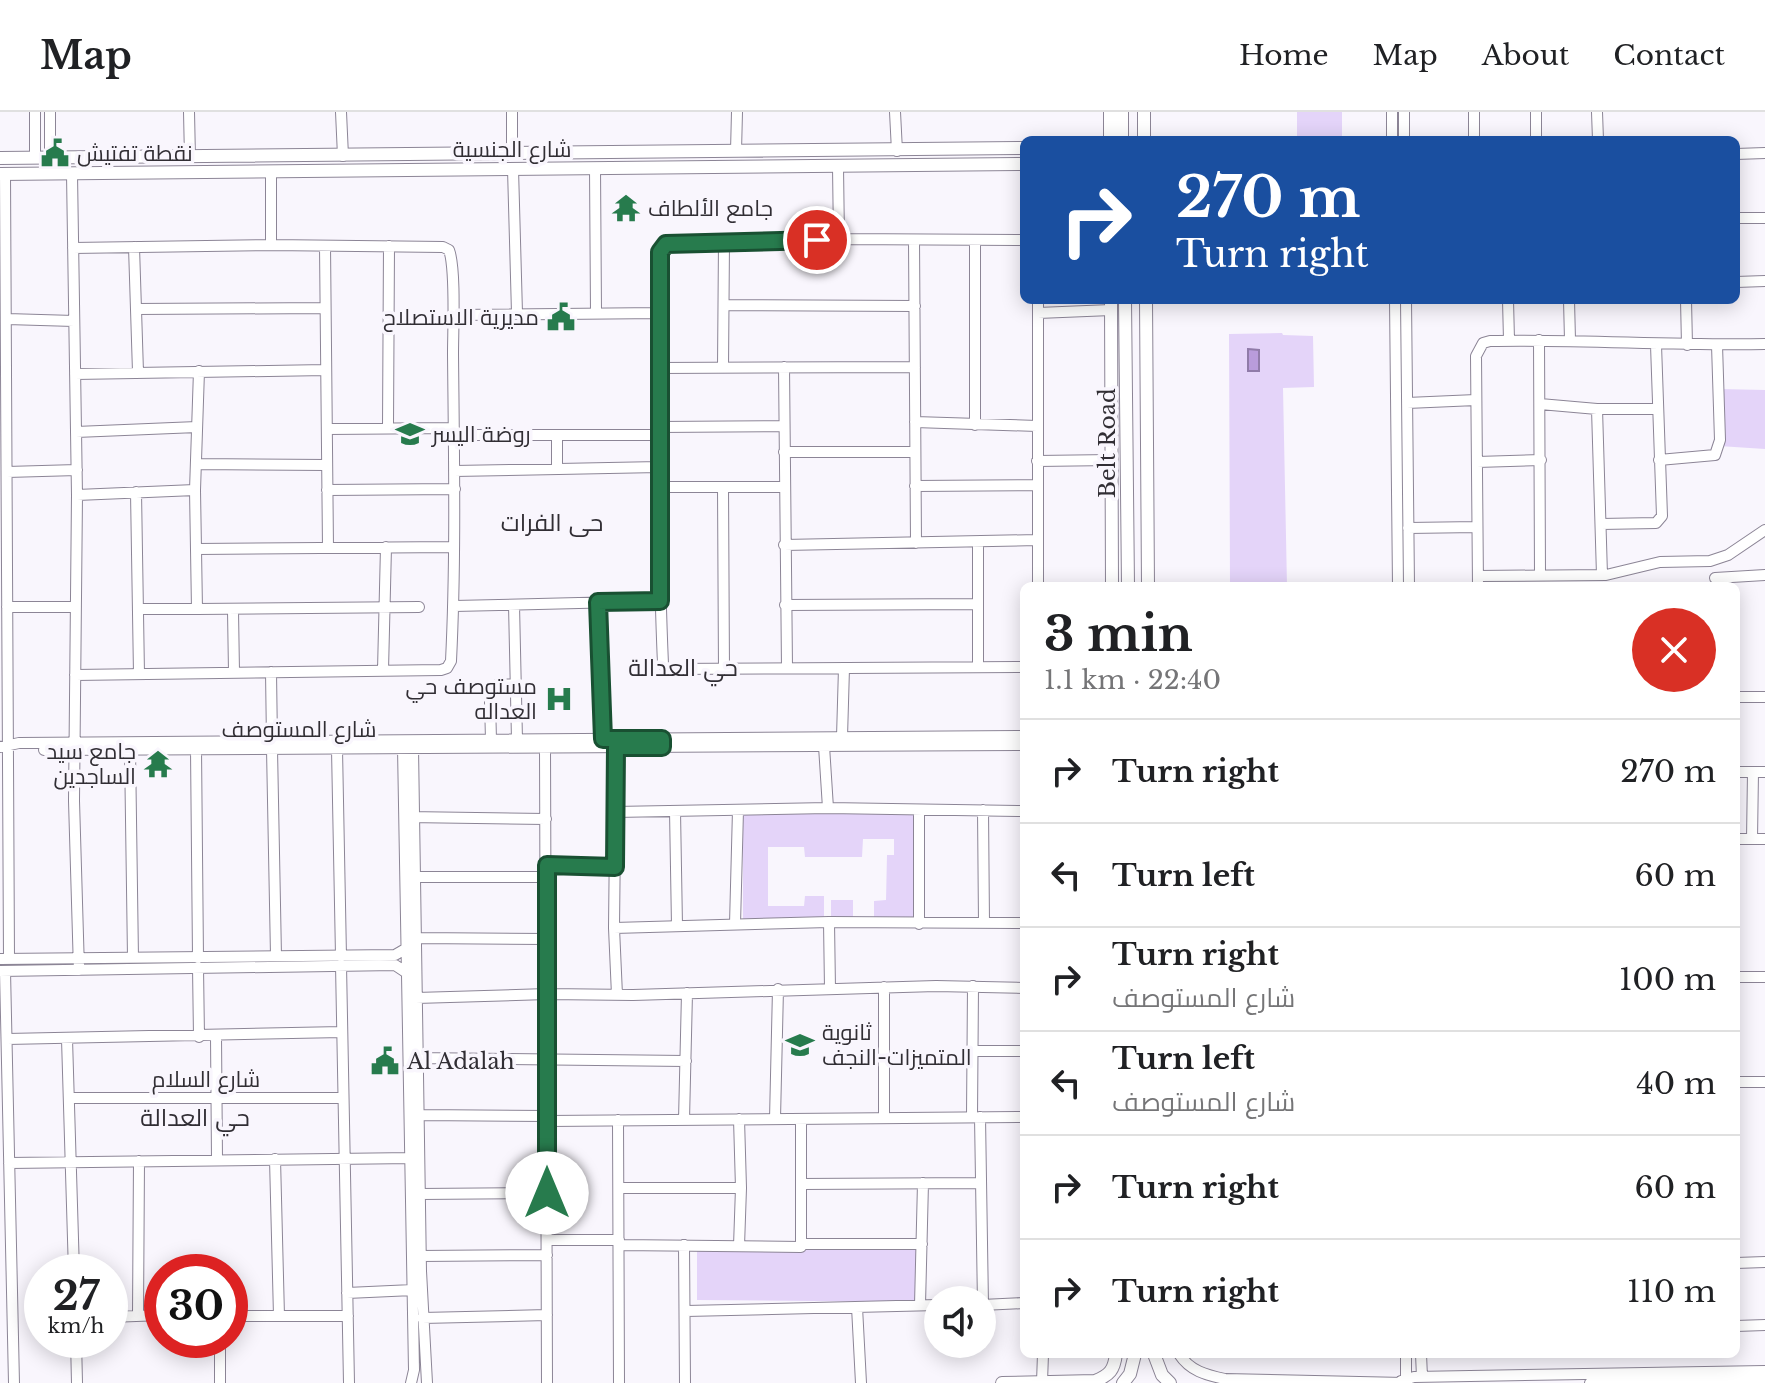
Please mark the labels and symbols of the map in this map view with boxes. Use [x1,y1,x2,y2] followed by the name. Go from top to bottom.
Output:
[453,136,571,164] street label: شارع الجنسية
[40,138,70,168] public building icon: نقطة تفتيش
[77,140,193,167] place label: نقطة تفتيش
[611,193,641,223] temple icon: جامع الألطاف
[648,195,773,223] place label: جامع الألطاف
[783,206,851,274] pin
[546,302,576,332] public building icon: مديرية الاستصلاح
[383,304,539,332] place label: مديرية الاستصلاح
[1094,388,1121,498] street label: Belt Road
[395,419,425,449] school or university icon: روضة اليسر
[430,421,530,448] place label: روضة اليسر
[501,508,603,537] district label: حی الفرات
[628,653,738,687] district label: حي العدالة
[406,673,537,725] place label: مستوصف حي العداله
[544,684,574,714] hospital icon: مستوصف حي العداله
[221,716,377,744] street label: شارع المستوصف
[47,738,136,790] place label: جامع سيد الساجدين
[143,749,173,779] temple icon: جامع سيد الساجدين
[822,1019,972,1071] place label: ثانوية المتميزات-النجف
[785,1030,815,1060] school or university icon: ثانوية المتميزات-النجف
[370,1046,400,1076] public building icon: Al Adalah
[406,1048,515,1075] place label: Al Adalah
[152,1066,260,1095] street label: شارع السلام
[140,1103,250,1137] district label: حي العدالة
[505,1151,589,1235] position arrow
[144,1254,248,1358] speed limit sign: 30

